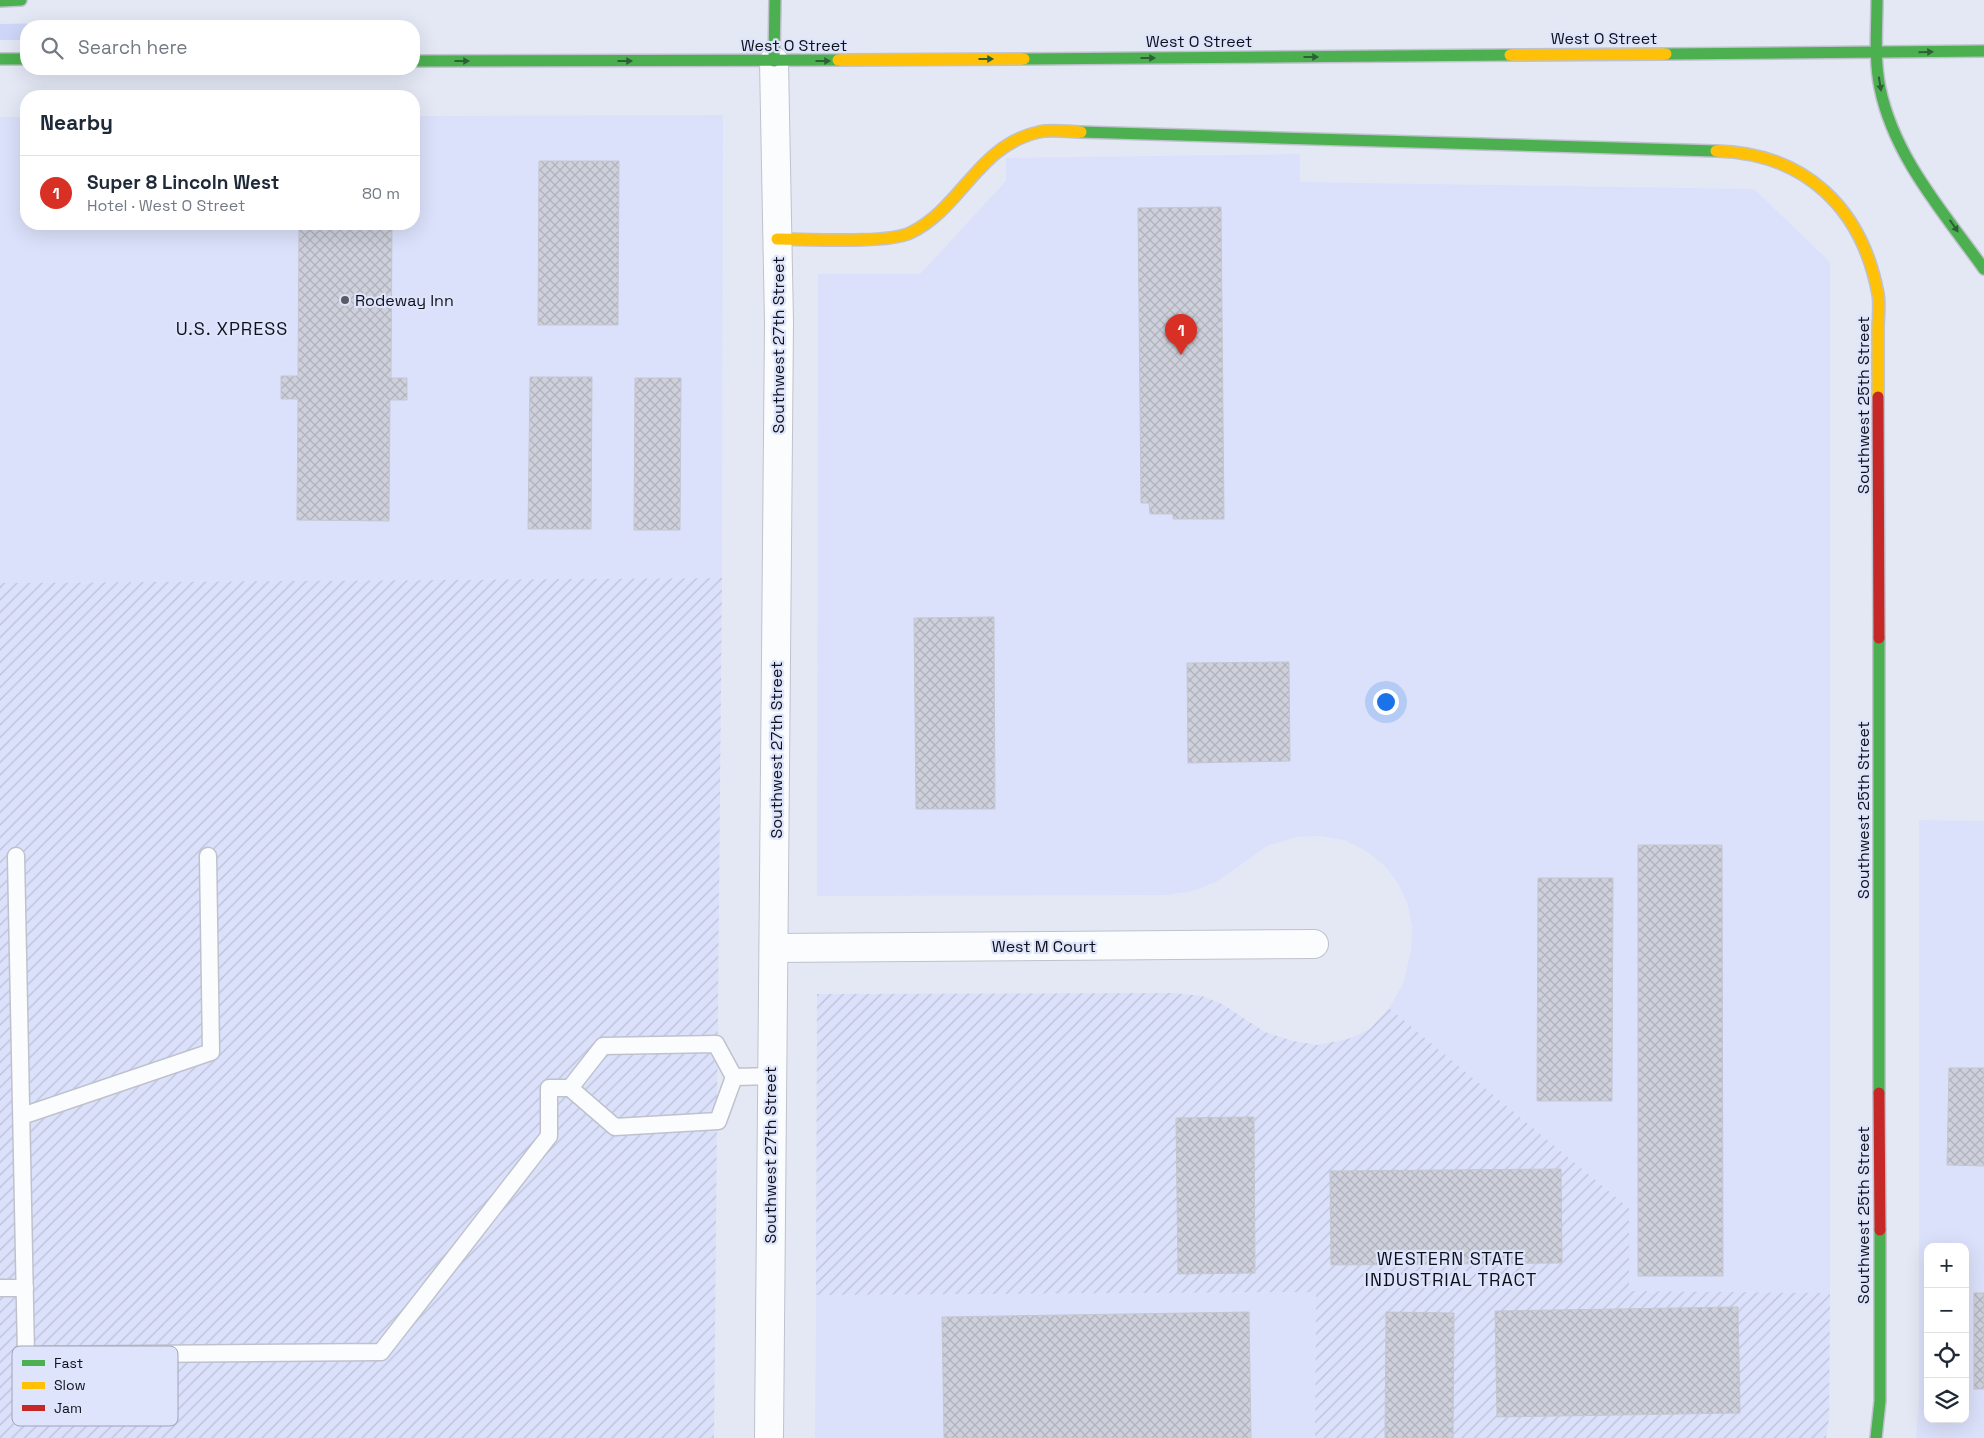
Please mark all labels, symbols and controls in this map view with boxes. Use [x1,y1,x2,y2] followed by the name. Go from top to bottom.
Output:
[20,20,420,75] search box
[1551,28,1657,49] street label: West O Street
[1146,31,1252,52] street label: West O Street
[38,34,66,62] icon: search
[78,35,188,60] text: Search here
[741,35,847,56] street label: West O Street
[1919,48,1935,56] one-way arrow
[1303,53,1319,61] one-way arrow
[1140,54,1156,62] one-way arrow
[978,55,994,63] one-way arrow
[455,57,471,65] one-way arrow
[617,57,633,65] one-way arrow
[815,57,831,65] one-way arrow
[1877,76,1885,92] one-way arrow
[40,109,113,136] text: Nearby
[87,170,280,195] text: Super 8 Lincoln West
[52,183,60,204] text: 1
[362,183,400,204] text: 80 m
[87,195,245,216] text: Hotel · West O Street
[1949,219,1959,233] one-way arrow
[768,256,789,434] street label: Southwest 27th Street
[355,290,454,311] place label: Rodeway Inn
[339,294,351,306] marker: Rodeway Inn
[1165,314,1197,355] pin: 1
[1853,316,1874,494] street label: Southwest 25th Street
[176,317,288,340] district label: U.S. XPRESS
[766,661,787,839] street label: Southwest 27th Street
[1373,689,1399,715] your location
[1853,721,1874,899] street label: Southwest 25th Street
[992,936,1096,957] street label: West M Court
[760,1066,781,1244] street label: Southwest 27th Street
[1853,1126,1874,1304] street label: Southwest 25th Street
[1924,1243,1969,1423] map controls
[1924,1243,1969,1288] button: +
[1365,1247,1537,1291] district label: WESTERN STATE INDUSTRIAL TRACT
[1924,1288,1969,1333] button: −
[1924,1333,1969,1378] button: locate
[12,1346,178,1426] legend
[54,1354,83,1372] text: Fast
[54,1376,86,1394] text: Slow
[1924,1378,1969,1423] button: layers
[54,1399,82,1417] text: Jam

